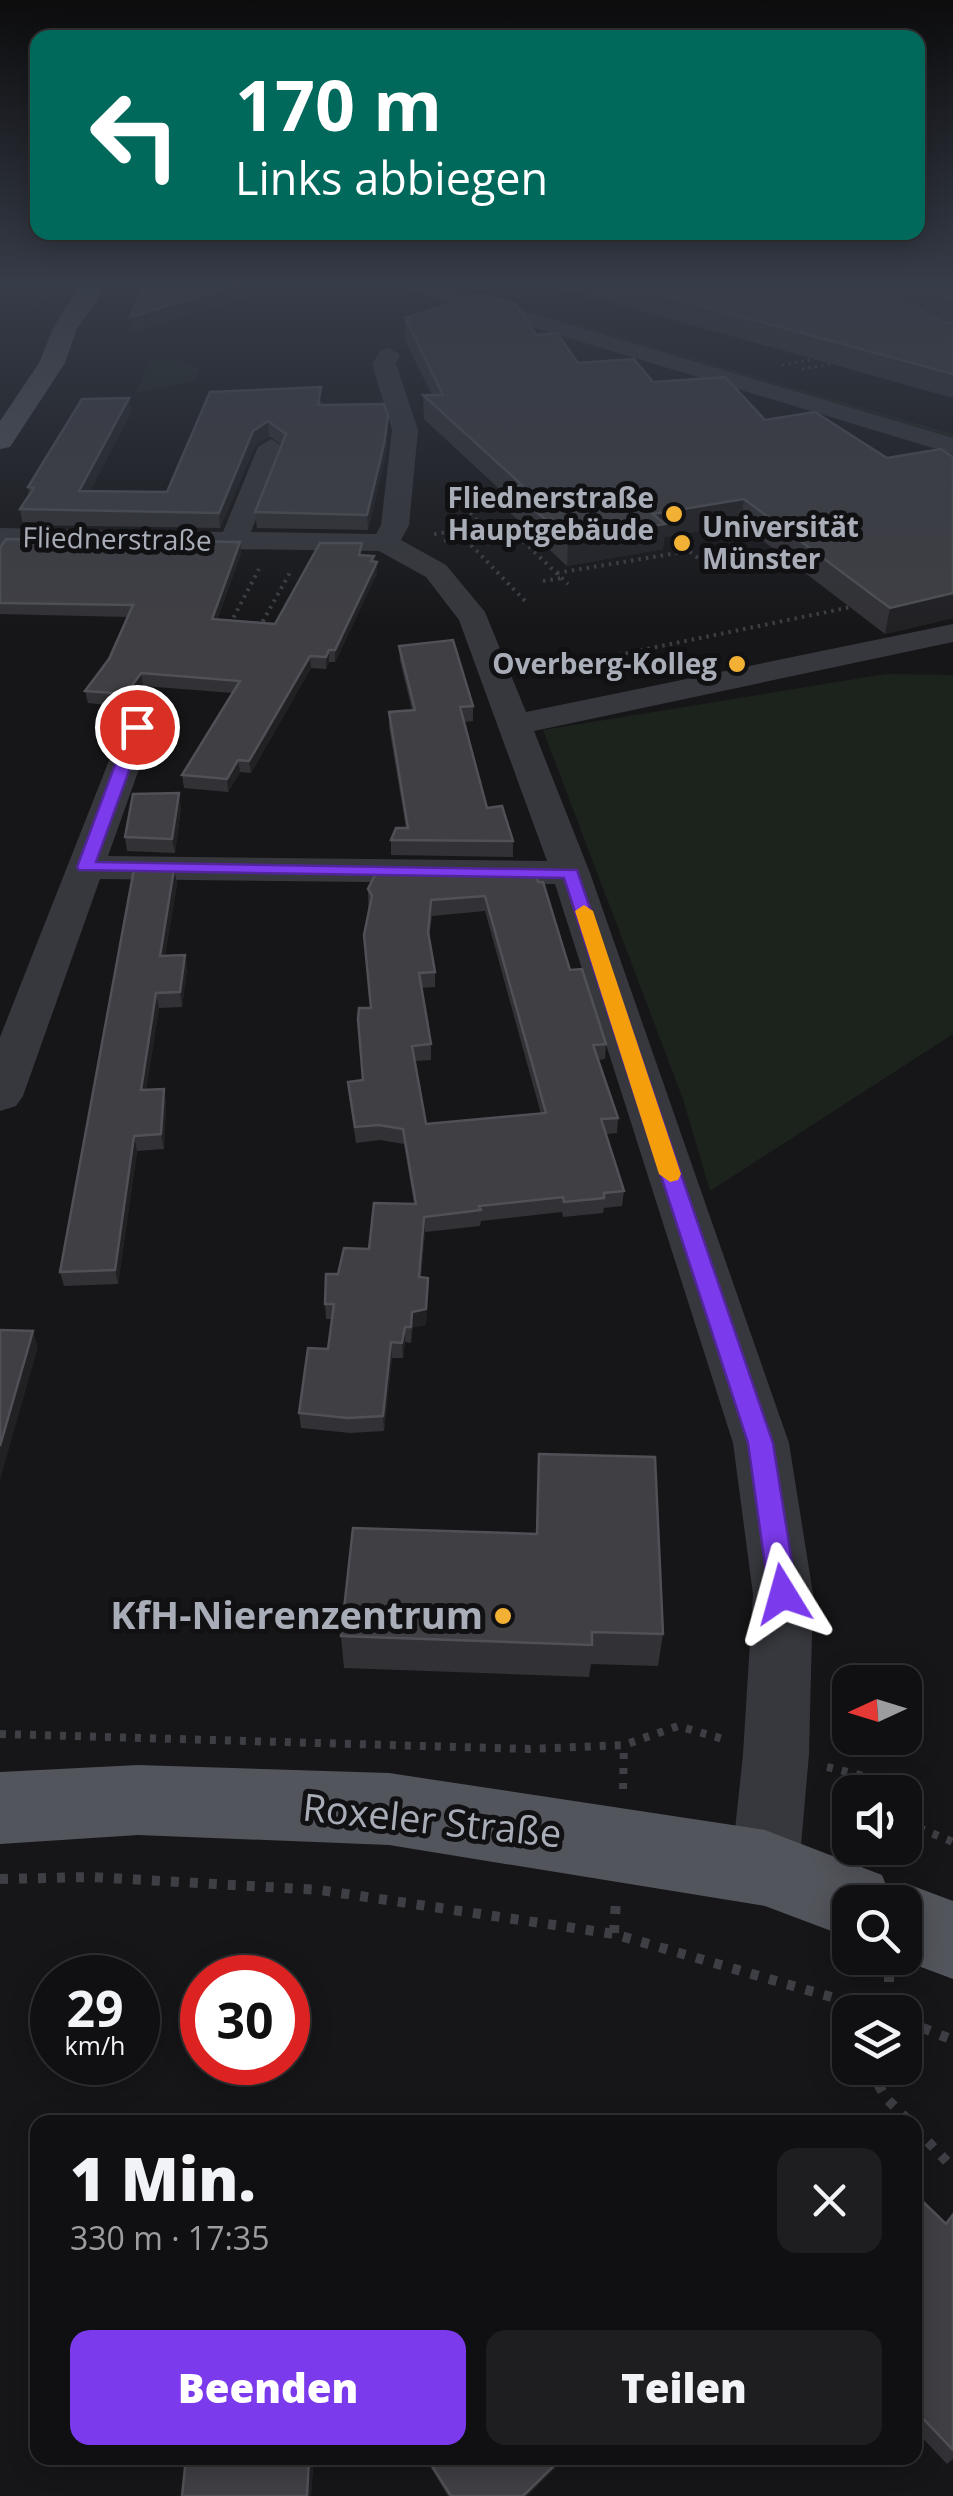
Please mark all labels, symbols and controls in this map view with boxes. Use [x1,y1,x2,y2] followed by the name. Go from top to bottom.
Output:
[235,56,442,152] text: 170 m
[70,70,200,200] icon: left
[235,147,548,208] text: Links abbiegen
[447,478,654,548] place label: Fliednerstraße Hauptgebäude
[663,503,685,525] marker: Fliednerstraße Hauptgebäude
[702,507,859,577] place label: Universität Münster
[22,517,212,559] street label: Fliednerstraße
[671,532,693,554] marker: Universität Münster
[492,644,717,682] place label: Overberg-Kolleg
[726,653,748,675] marker: Overberg-Kolleg
[95,685,180,770] pin
[110,700,165,755] icon: arrive
[731,1542,835,1646] position arrow
[110,1588,483,1640] place label: KfH-Nierenzentrum
[492,1605,514,1627] marker: KfH-Nierenzentrum
[832,1665,922,1755] north arrow
[832,1665,922,2085] map controls
[832,1775,922,1865] button: sound
[300,1780,564,1858] street label: Roxeler Straße
[832,1885,922,1975] button: search
[180,1955,310,2085] speed limit sign: 30
[66,1974,124,2042] text: 29
[832,1995,922,2085] button: layers
[65,2028,125,2062] text: km/h
[70,2137,256,2219] text: 1 Min.
[777,2148,882,2253] button: close
[70,2216,269,2259] text: 330 m · 17:35
[70,2330,466,2445] button: Beenden
[486,2330,882,2445] button: Teilen

